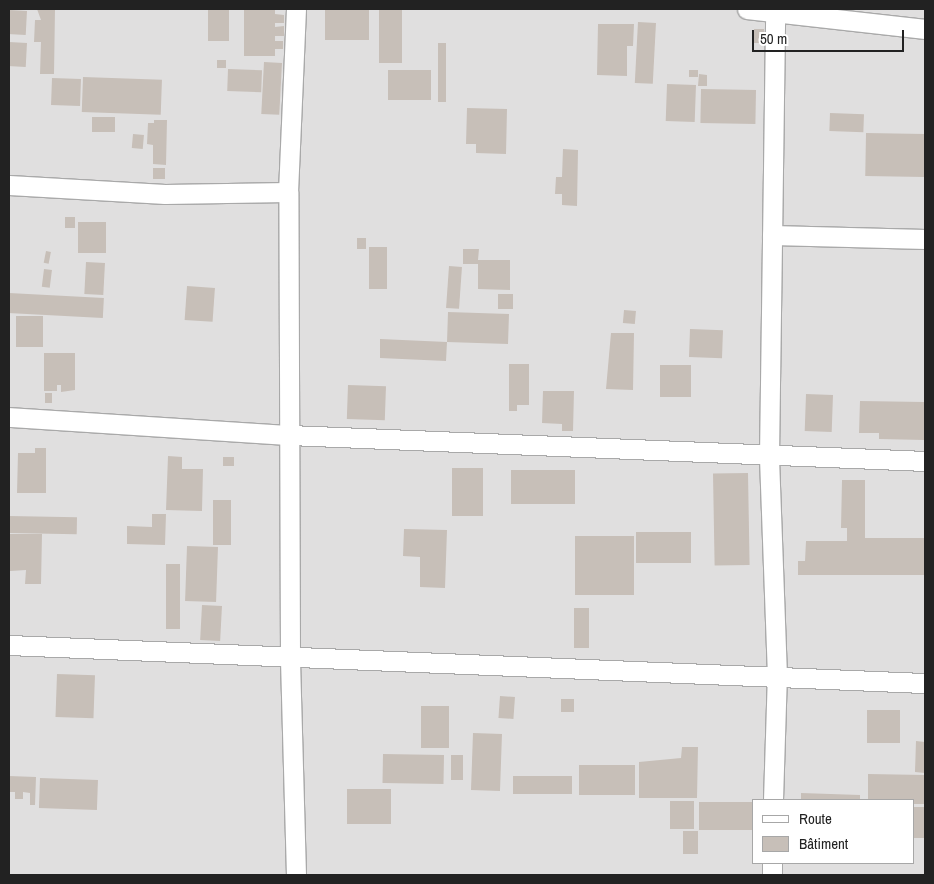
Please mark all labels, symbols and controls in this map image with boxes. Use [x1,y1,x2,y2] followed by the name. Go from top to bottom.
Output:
[754,20,906,52] scale bar
[760,28,787,49] text: 50 m
[752,799,914,864] legend
[799,808,832,829] text: Route
[799,833,848,854] text: Bâtiment

